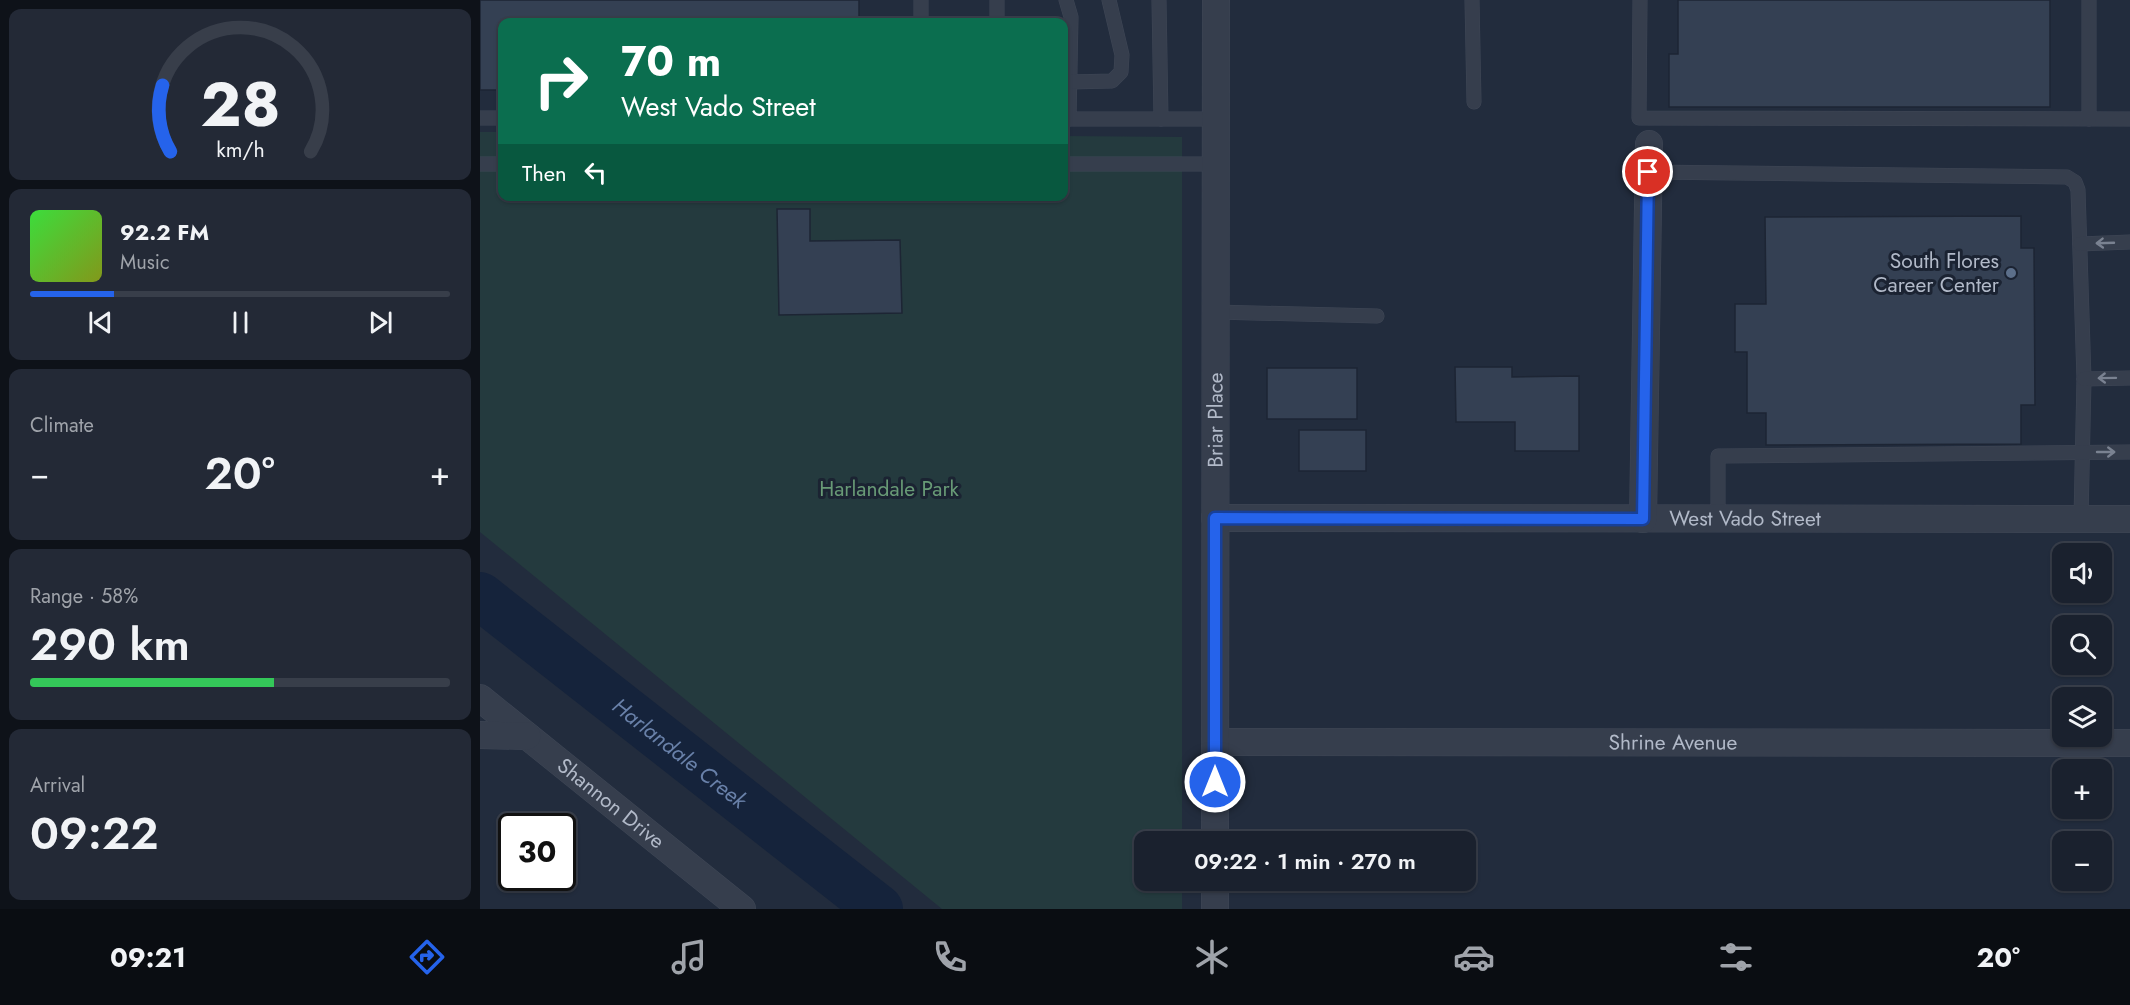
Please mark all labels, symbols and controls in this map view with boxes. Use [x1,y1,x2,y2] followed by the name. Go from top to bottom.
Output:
[621,31,721,92] text: 70 m
[522,42,600,120] icon: right
[200,59,280,149] text: 28
[621,87,816,126] text: West Vado Street
[216,134,264,165] text: km/h
[1622,146,1673,197] pin
[1631,155,1664,188] icon: arrive
[579,156,612,189] icon: left
[522,157,567,189] text: Then
[120,216,209,248] text: 92.2 FM
[2095,237,2115,249] one-way arrow
[1873,246,2000,300] place label: South Flores Career Center
[120,248,170,277] text: Music
[2004,266,2018,280] marker: South Flores Career Center
[84,306,117,339] icon: previous
[224,306,257,339] icon: pause
[364,306,397,339] icon: next
[1200,372,1231,468] street label: Briar Place
[2097,373,2117,384] one-way arrow
[30,411,94,440] text: Climate
[204,441,275,506] text: 20°
[2096,446,2116,458] one-way arrow
[30,450,49,497] text: −
[430,450,450,497] text: +
[819,474,960,504] park label: Harlandale Park
[1669,503,1821,534] street label: West Vado Street
[2052,543,2112,891] map controls
[2052,543,2112,603] button: sound
[30,582,138,611] text: Range · 58%
[30,612,190,677] text: 290 km
[2052,615,2112,675] button: search
[2052,687,2112,747] button: layers
[606,690,755,817] water label: Harlandale Creek
[1609,727,1738,758] street label: Shrine Avenue
[1183,750,1247,814] position arrow
[551,751,671,856] street label: Shannon Drive
[2052,759,2112,819] button: +
[30,771,85,800] text: Arrival
[30,801,159,866] text: 09:22
[498,813,576,891] speed limit sign: 30
[2052,831,2112,891] button: −
[1194,845,1416,877] text: 09:22 · 1 min · 270 m
[406,936,448,978] icon: directions
[668,936,710,978] icon: music
[929,936,971,978] icon: phone
[1191,936,1233,978] icon: climate
[1453,936,1495,978] icon: car
[1715,936,1757,978] icon: filters
[110,938,186,977] text: 09:21
[1976,938,2020,977] text: 20°

